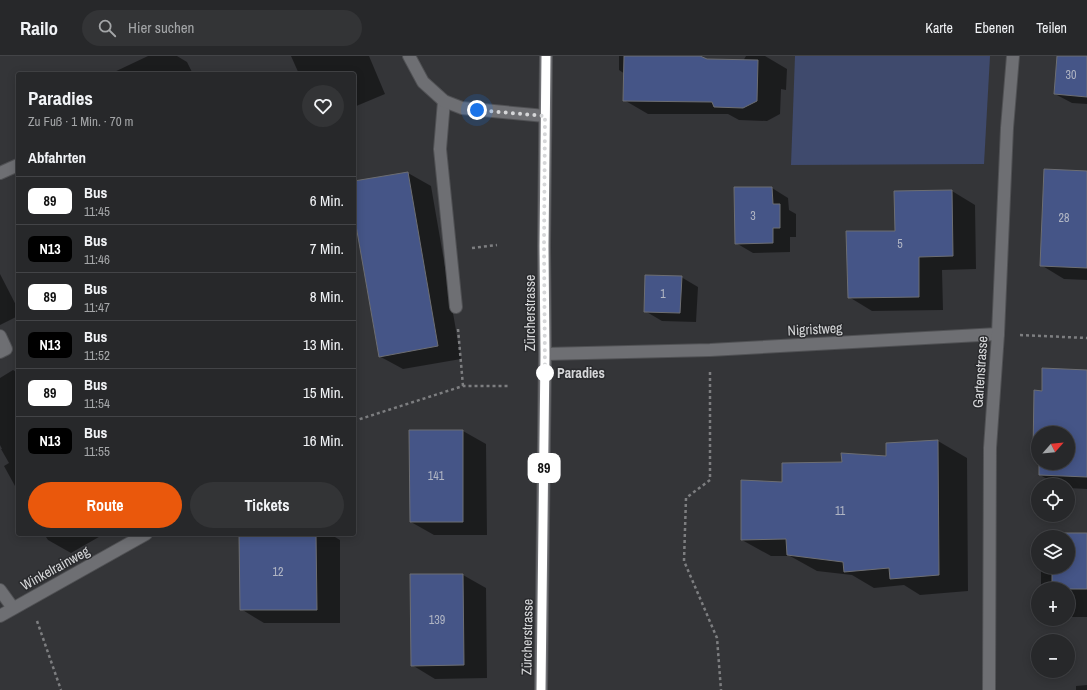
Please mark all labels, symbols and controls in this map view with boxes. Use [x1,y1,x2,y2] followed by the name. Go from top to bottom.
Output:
[82,10,362,46] search box
[20,15,58,41] text: Railo
[96,17,118,39] icon: search
[128,17,194,38] text: Hier suchen
[925,19,953,37] text: Karte
[975,19,1014,37] text: Ebenen
[1036,19,1067,37] text: Teilen
[1066,67,1076,83] house number: 30
[28,85,93,111] text: Paradies
[302,85,344,127] button: heart
[467,100,487,120] your location
[28,113,133,130] text: Zu Fuß · 1 Min. · 70 m
[28,147,86,168] text: Abfahrten
[84,182,107,203] text: Bus
[310,190,344,211] text: 6 Min.
[44,192,56,210] text: 89
[84,203,110,220] text: 11:45
[750,208,756,224] house number: 3
[1059,210,1069,226] house number: 28
[84,230,107,251] text: Bus
[897,236,903,252] house number: 5
[310,238,344,259] text: 7 Min.
[39,240,61,258] text: N13
[84,251,110,268] text: 11:46
[521,275,539,351] street label: Zürcherstrasse
[84,278,107,299] text: Bus
[310,286,344,307] text: 8 Min.
[660,286,666,302] house number: 1
[44,288,56,306] text: 89
[84,299,110,316] text: 11:47
[787,319,843,339] street label: Nigristweg
[84,326,107,347] text: Bus
[303,334,344,355] text: 13 Min.
[969,335,991,409] street label: Gartenstrasse
[39,336,61,354] text: N13
[84,347,110,364] text: 11:52
[536,364,554,382] marker: Paradies
[557,364,605,382] place label: Paradies
[84,374,107,395] text: Bus
[303,382,344,403] text: 15 Min.
[44,384,56,402] text: 89
[84,395,110,412] text: 11:54
[84,422,107,443] text: Bus
[1031,426,1075,470] north arrow
[1031,426,1075,678] map controls
[303,430,344,451] text: 16 Min.
[39,432,61,450] text: N13
[84,443,110,460] text: 11:55
[526,455,562,481] line badge: 89
[538,459,550,477] text: 89
[428,468,445,484] house number: 141
[1031,478,1075,522] button: locate
[28,482,182,528] button: Route
[190,482,344,528] button: Tickets
[835,503,846,519] house number: 11
[1031,530,1075,574] button: layers
[17,541,93,594] street label: Winkelrainweg
[273,564,283,580] house number: 12
[1031,582,1075,626] button: +
[517,599,537,675] street label: Zürcherstrasse
[429,612,445,628] house number: 139
[1031,634,1075,678] button: −

